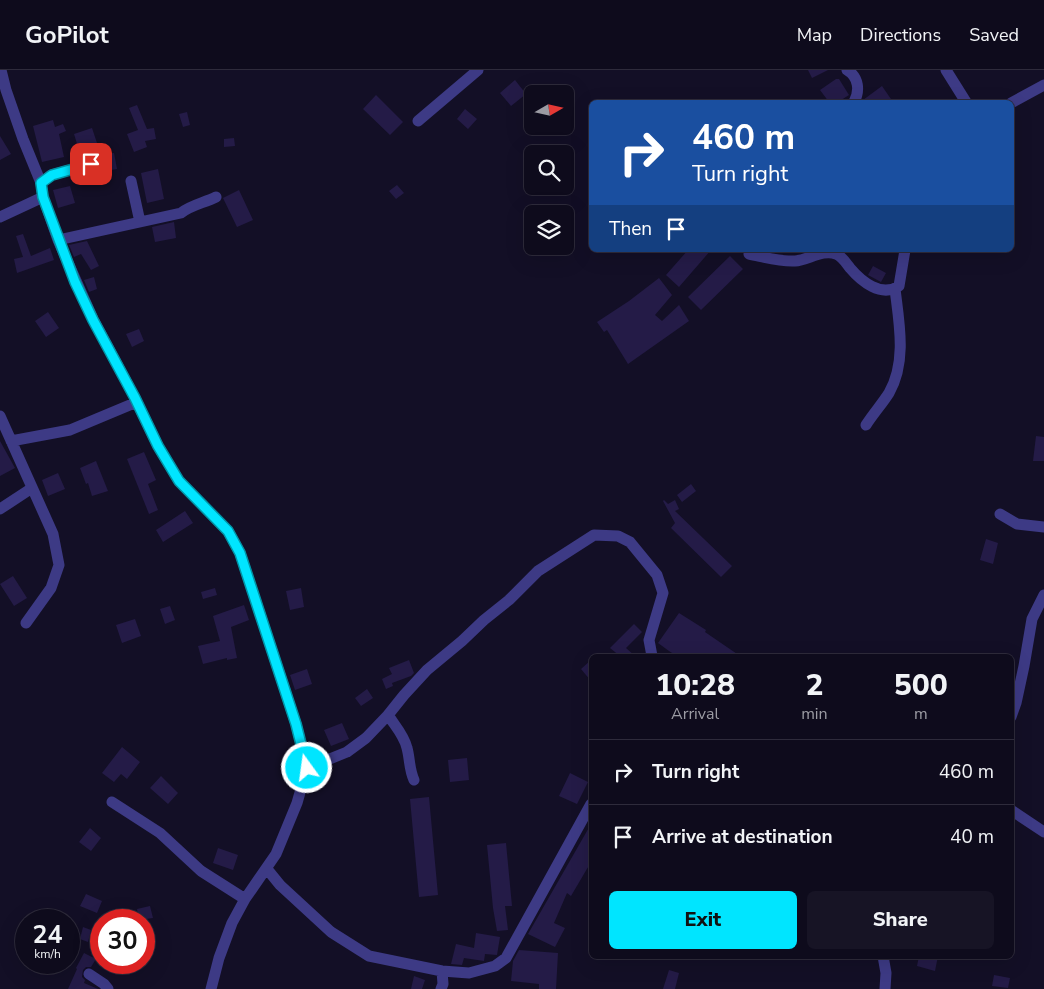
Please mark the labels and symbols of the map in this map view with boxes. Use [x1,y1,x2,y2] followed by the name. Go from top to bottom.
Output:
[524,85,574,135] north arrow
[70,143,112,185] pin
[280,741,332,793] position arrow
[90,909,155,974] speed limit sign: 30

